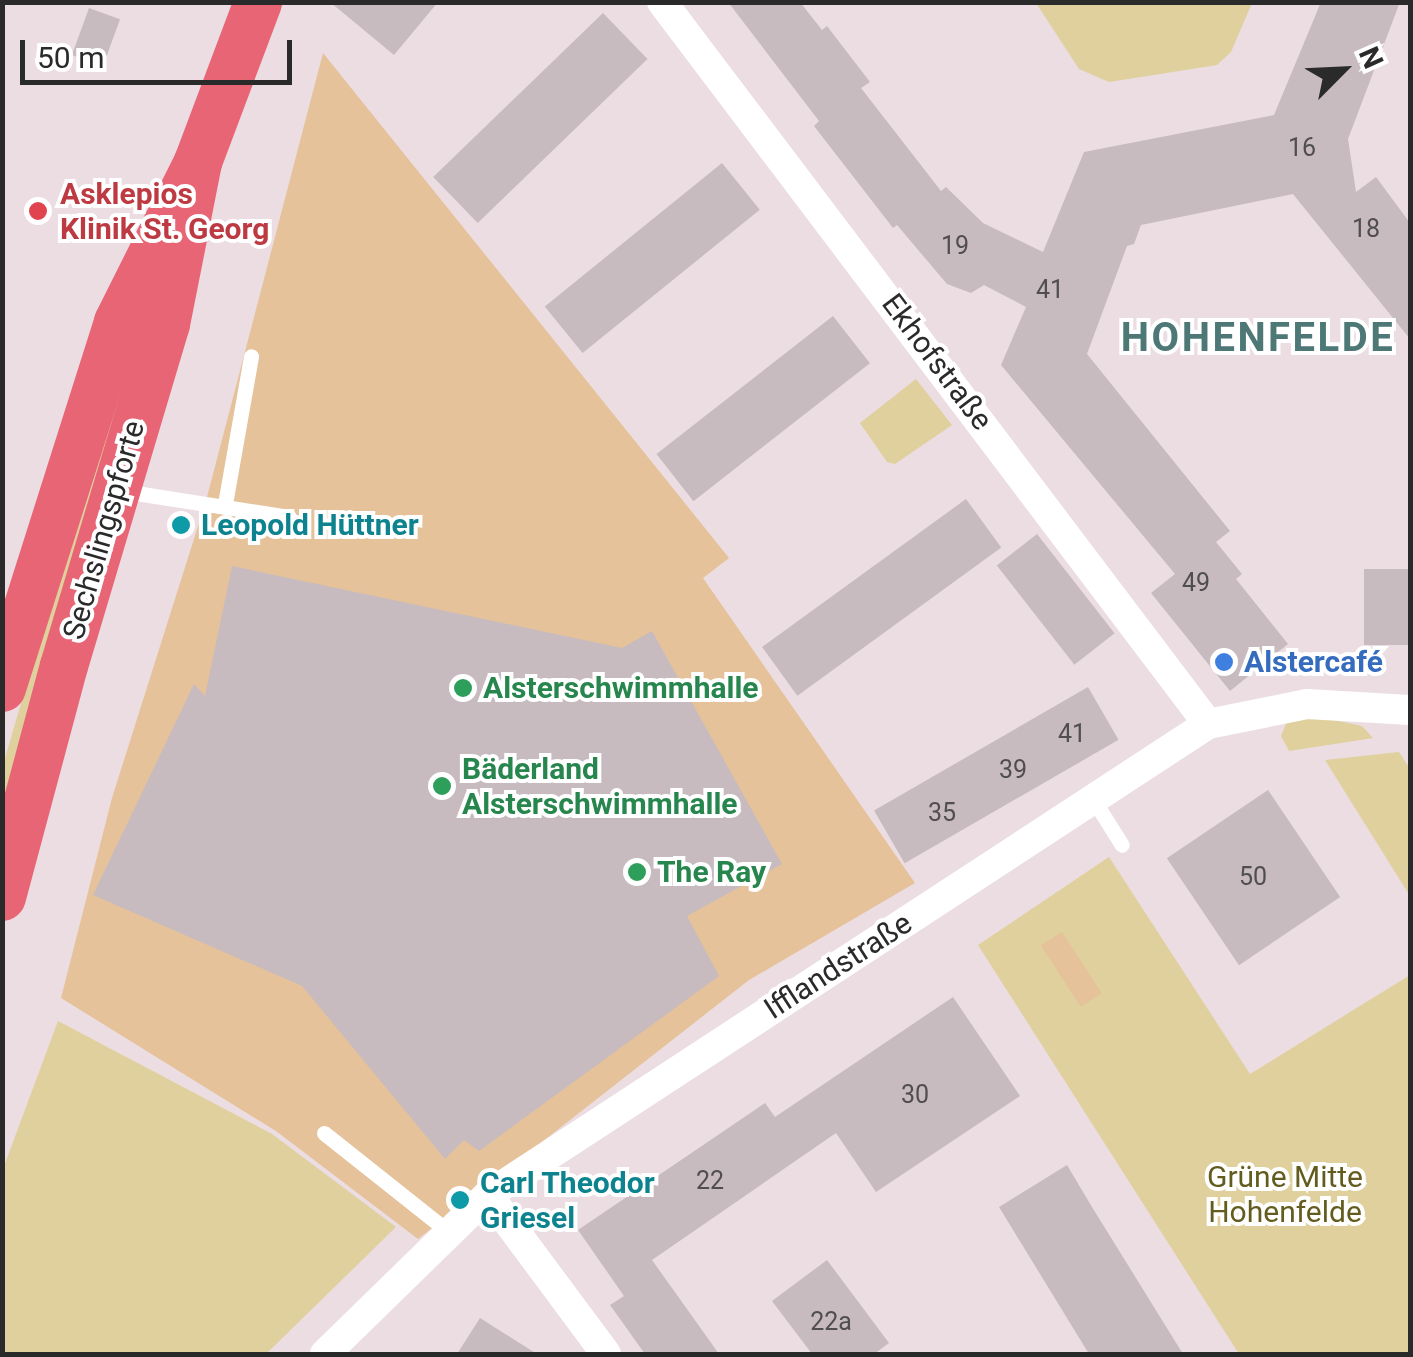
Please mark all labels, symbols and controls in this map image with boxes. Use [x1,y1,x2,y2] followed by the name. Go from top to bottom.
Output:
[25,20,298,82] scale bar
[1293,20,1393,120] north arrow
[37,40,104,75] text: 50 m
[1352,42,1390,73] text: N
[1288,133,1316,163] house number: 16
[60,176,269,246] place label: Asklepios Klinik St. Georg
[25,198,51,224] marker: Asklepios Klinik St. Georg
[1352,214,1380,244] house number: 18
[941,231,969,261] house number: 19
[1036,275,1064,305] house number: 41
[874,287,1000,437] street label: Ekhofstraße
[1121,314,1395,362] district label: HOHENFELDE
[56,416,152,644] street label: Sechslingspforte
[201,507,419,543] place label: Leopold Hüttner
[170,514,192,536] marker: Leopold Hüttner
[1182,568,1210,598] house number: 49
[1244,644,1383,680] place label: Alstercafé
[1213,651,1235,673] marker: Alstercafé
[483,670,759,706] place label: Alsterschwimmhalle
[452,677,474,699] marker: Alsterschwimmhalle
[1058,719,1086,749] house number: 41
[462,751,738,822] place label: Bäderland Alsterschwimmhalle
[999,755,1027,785] house number: 39
[431,775,453,797] marker: Bäderland Alsterschwimmhalle
[928,798,956,828] house number: 35
[657,854,766,890] place label: The Ray
[626,861,648,883] marker: The Ray
[1239,862,1267,892] house number: 50
[758,905,918,1027] street label: Ifflandstraße
[901,1080,929,1110] house number: 30
[1207,1159,1363,1230] park label: Grüne Mitte Hohenfelde
[480,1165,655,1236] place label: Carl Theodor Griesel
[696,1166,724,1196] house number: 22
[449,1189,471,1211] marker: Carl Theodor Griesel
[810,1307,852,1337] house number: 22a

